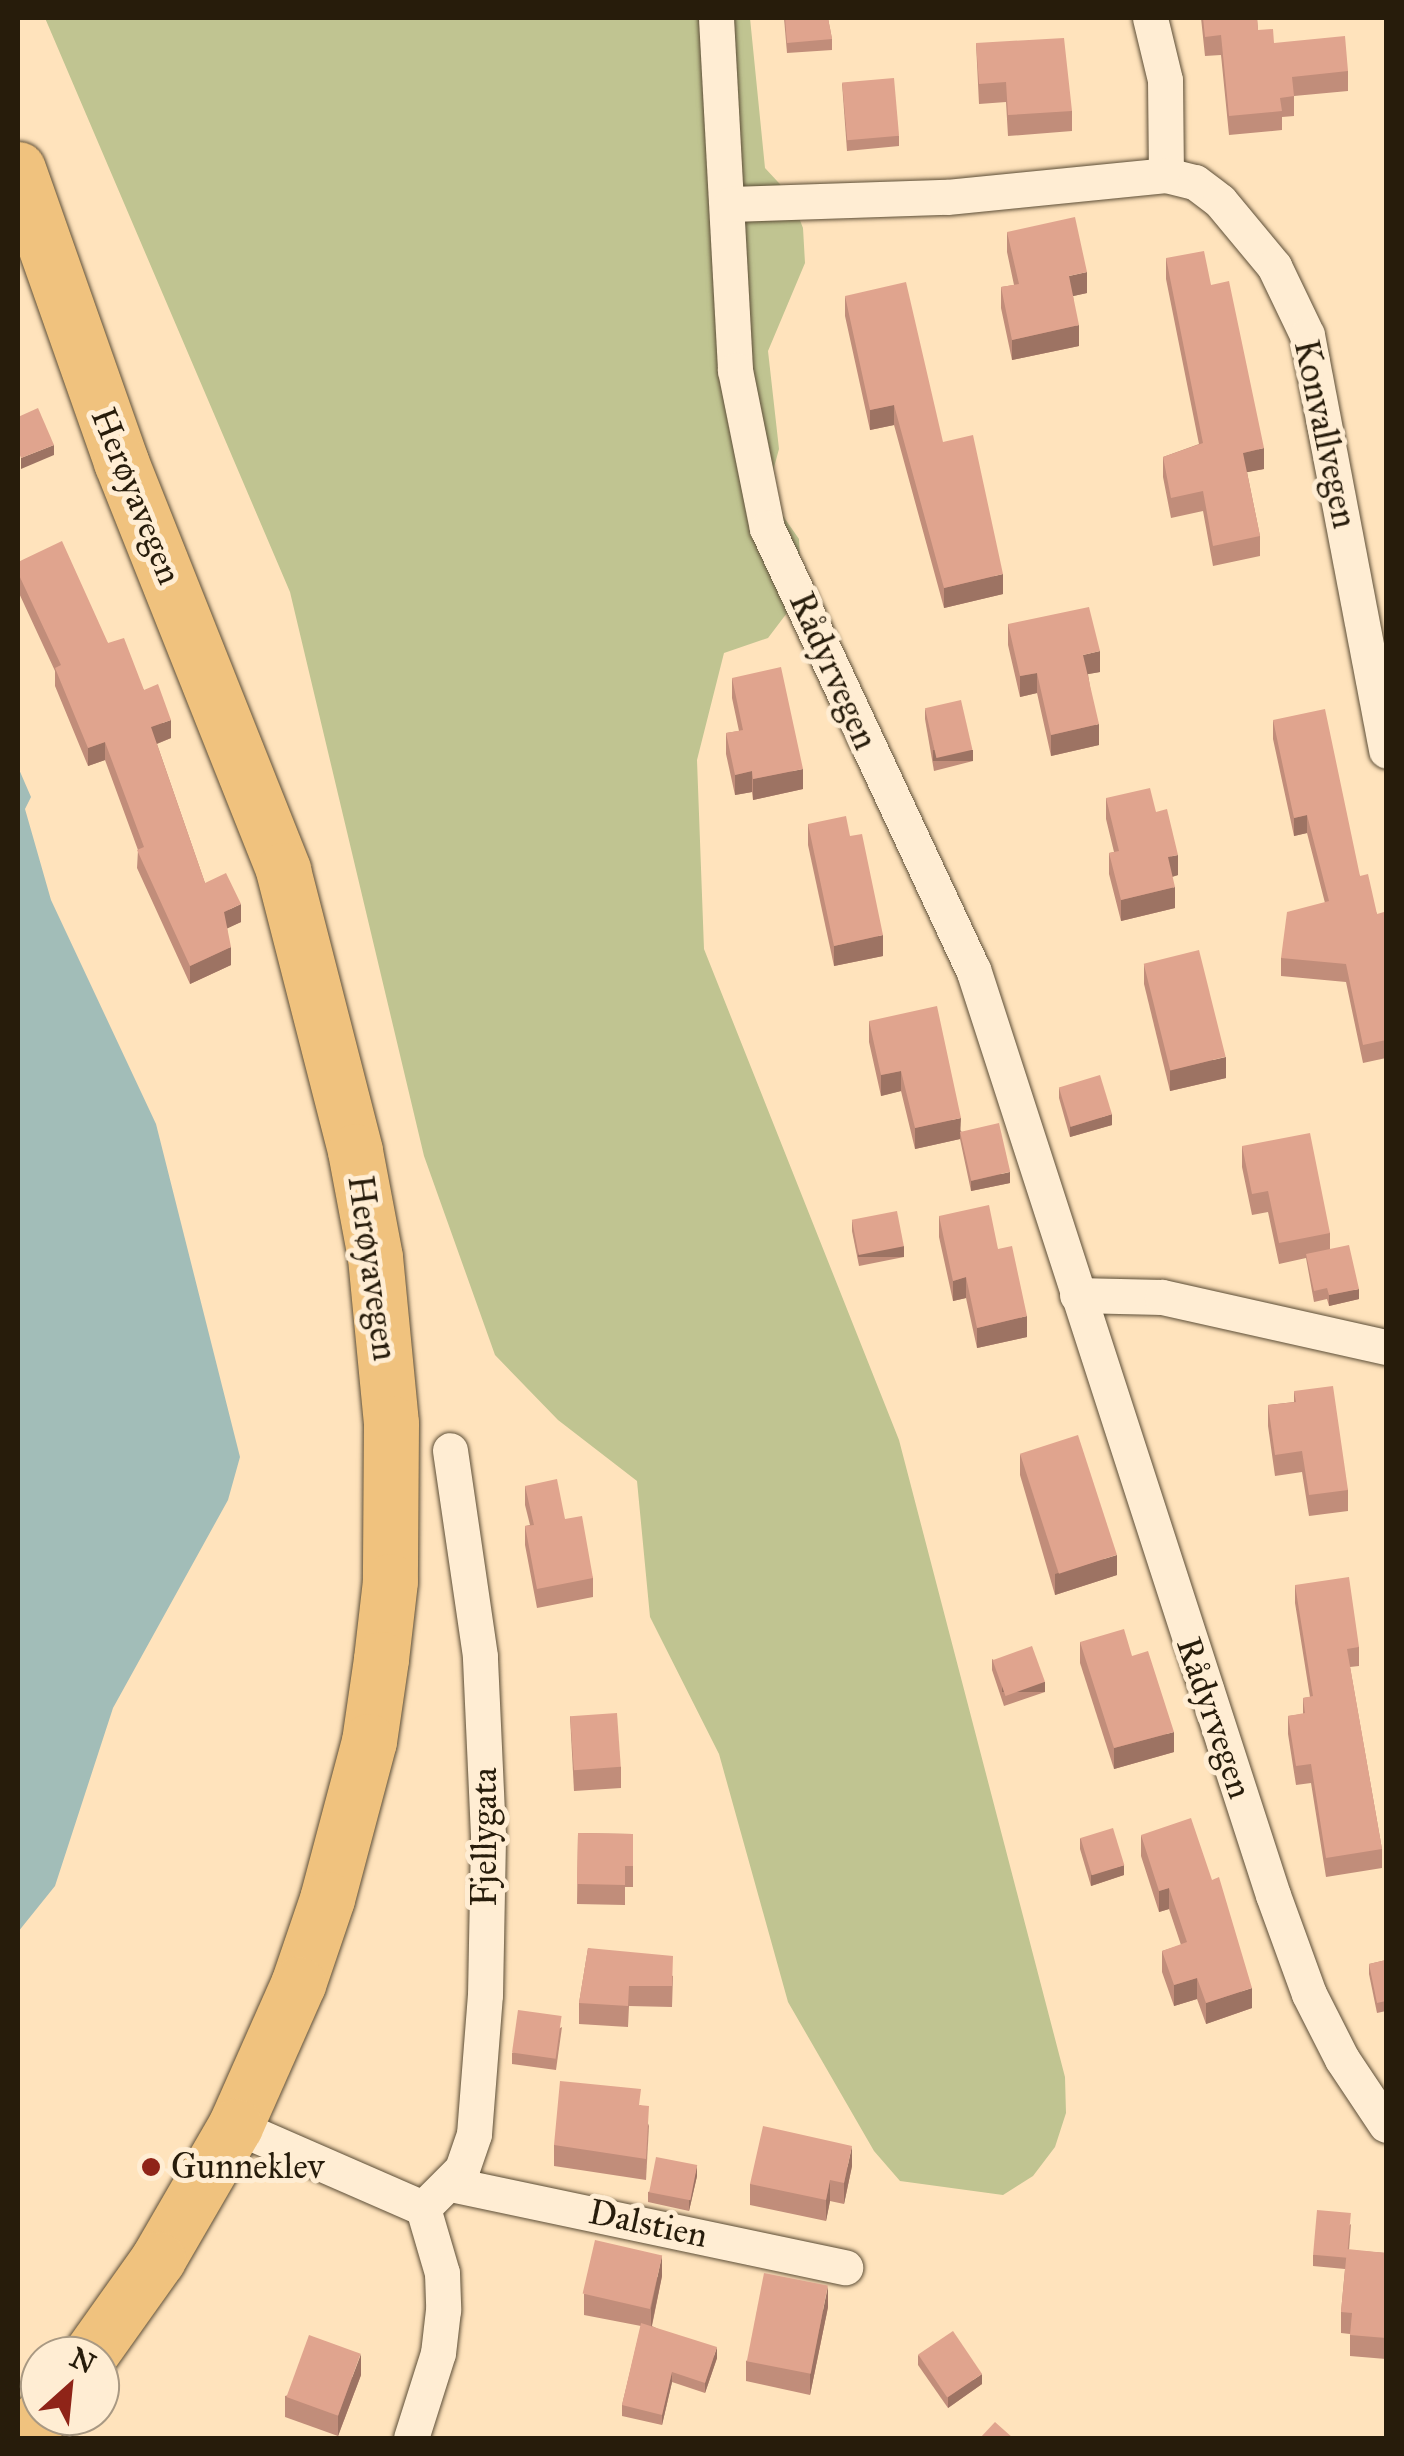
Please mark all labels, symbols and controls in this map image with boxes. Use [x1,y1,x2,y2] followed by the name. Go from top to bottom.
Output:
[1285,336,1365,532] street label: Konvallvegen
[82,402,190,590] street label: Herøyavegen
[780,586,886,756] street label: Rådyrvegen
[338,1173,406,1363] street label: Herøyavegen
[1167,1632,1261,1804] street label: Rådyrvegen
[464,1767,506,1907] street label: Fjellygata
[171,2146,325,2188] place label: Gunneklev
[140,2156,162,2178] marker: Gunneklev
[585,2191,711,2257] street label: Dalstien
[20,2336,120,2436] north arrow
[64,2340,101,2382] text: N

